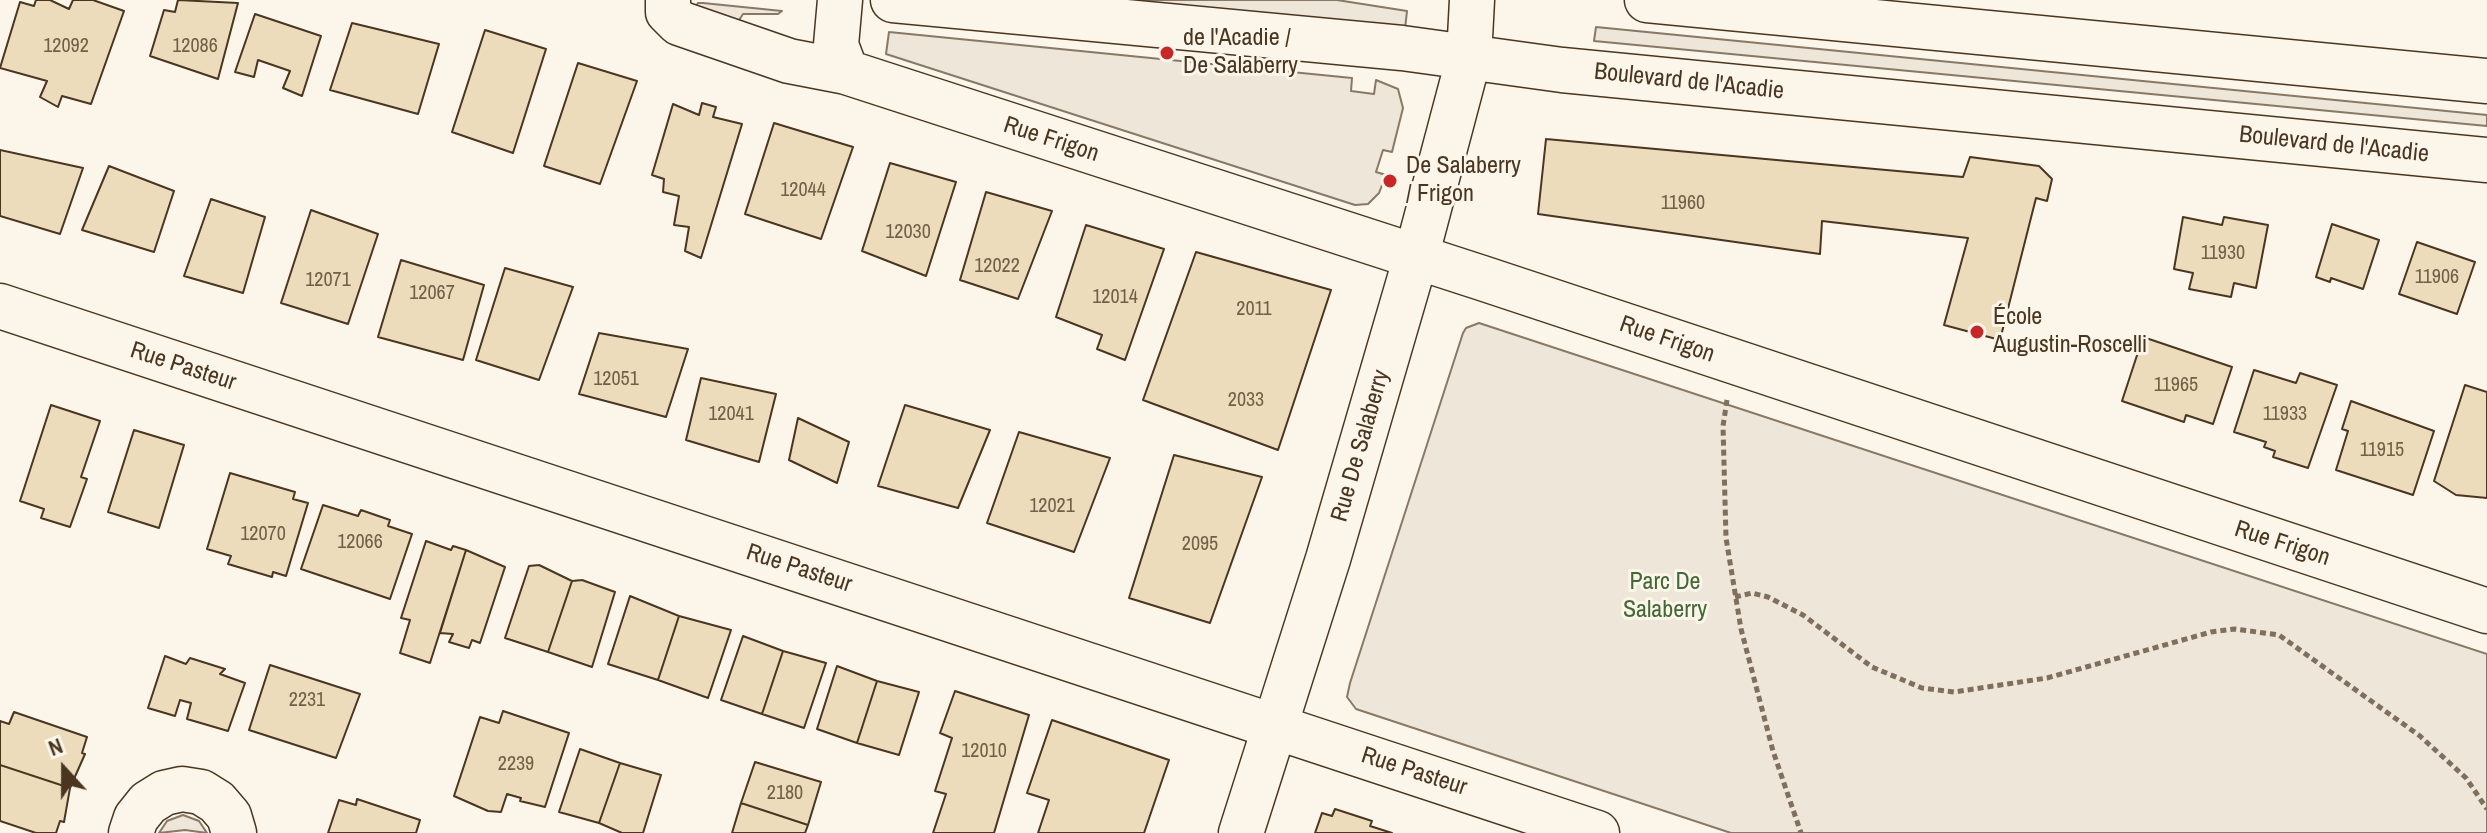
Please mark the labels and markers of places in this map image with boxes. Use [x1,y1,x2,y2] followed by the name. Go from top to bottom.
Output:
[1183,25,1298,81] place label: de l'Acadie / De Salaberry
[1158,44,1176,62] marker: de l'Acadie / De Salaberry
[1406,153,1521,209] place label: De Salaberry / Frigon
[1381,172,1399,190] marker: De Salaberry / Frigon
[1993,304,2147,360] place label: École Augustin-Roscelli
[1968,323,1986,341] marker: École Augustin-Roscelli

